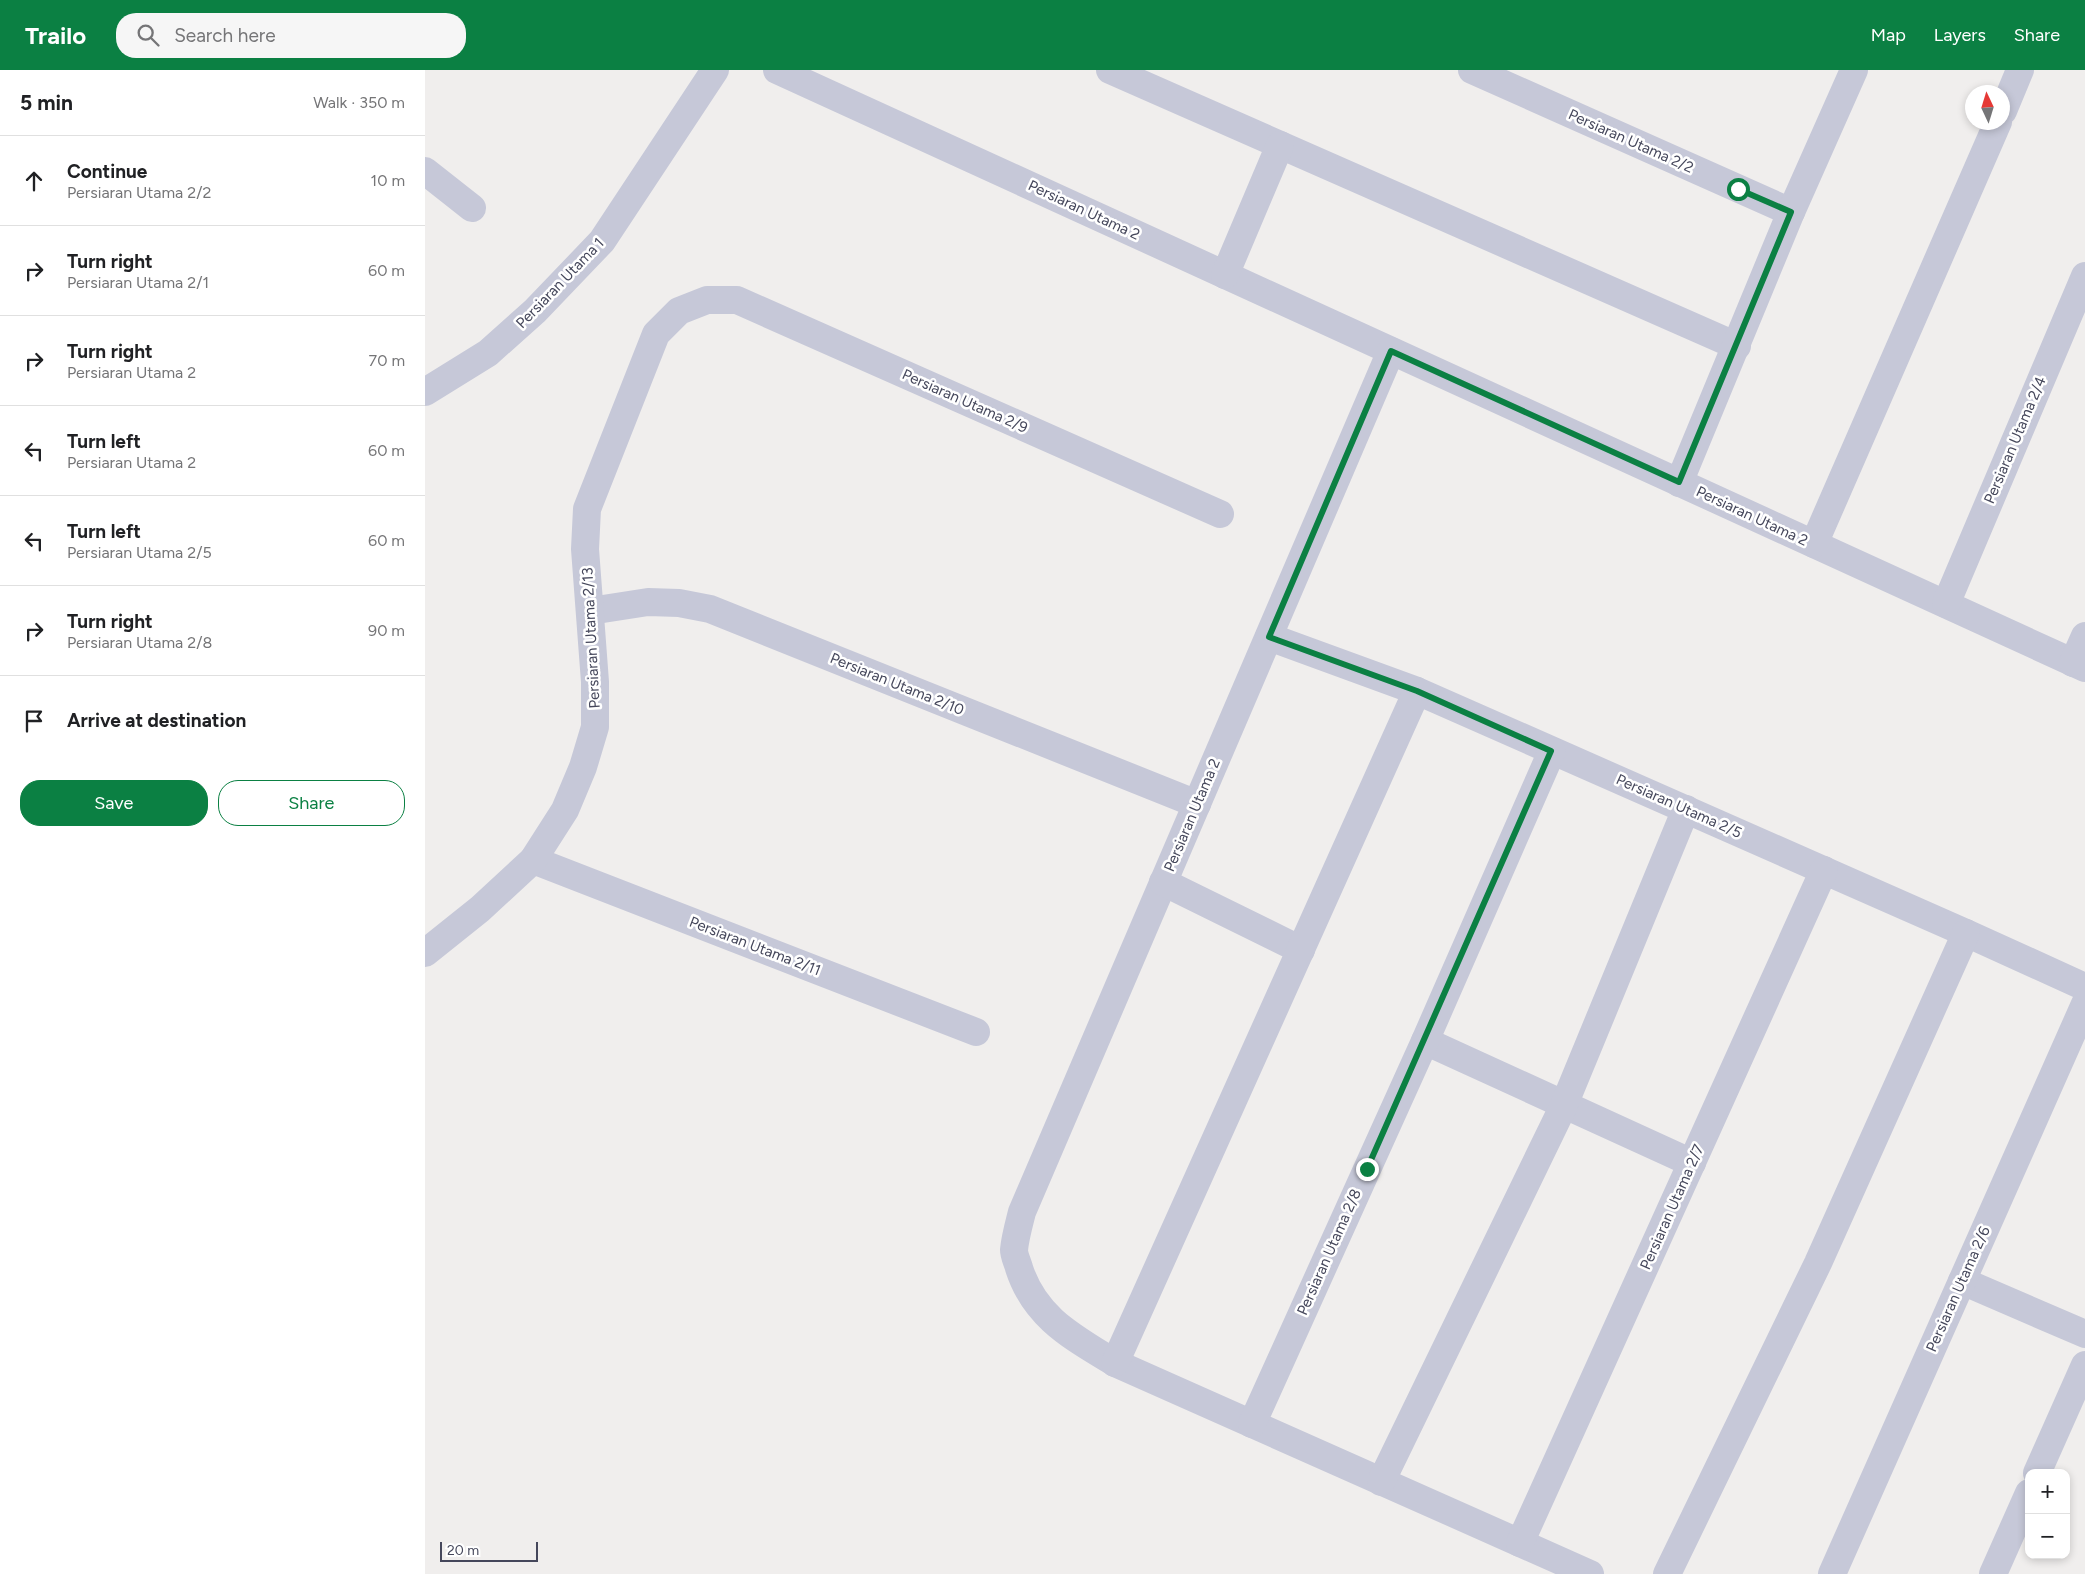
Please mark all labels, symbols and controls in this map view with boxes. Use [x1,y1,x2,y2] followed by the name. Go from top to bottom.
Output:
[116,13,466,58] search box
[25,21,86,50] text: Trailo
[134,21,162,49] icon: search
[174,24,276,47] text: Search here
[1871,24,1906,46] text: Map
[1934,24,1986,46] text: Layers
[2014,24,2060,46] text: Share
[1965,85,2010,130] north arrow
[20,90,73,115] text: 5 min
[313,93,405,112] text: Walk · 350 m
[1566,105,1696,177] street label: Persiaran Utama 2/2
[67,160,147,183] text: Continue
[20,167,48,195] icon: ahead
[371,171,405,190] text: 10 m
[1025,176,1143,244] street label: Persiaran Utama 2
[1727,178,1750,201] route start
[67,183,211,202] text: Persiaran Utama 2/2
[512,234,608,332] street label: Persiaran Utama 1
[67,250,153,273] text: Turn right
[20,257,48,285] icon: right
[368,261,405,280] text: 60 m
[67,273,209,292] text: Persiaran Utama 2/1
[67,340,153,363] text: Turn right
[20,347,48,375] icon: right
[369,351,405,370] text: 70 m
[67,363,196,382] text: Persiaran Utama 2
[899,365,1031,437] street label: Persiaran Utama 2/9
[1980,374,2050,506] street label: Persiaran Utama 2/4
[67,430,141,453] text: Turn left
[20,437,48,465] icon: left
[368,441,405,460] text: 60 m
[67,453,196,472] text: Persiaran Utama 2
[1693,482,1811,550] street label: Persiaran Utama 2
[67,520,141,543] text: Turn left
[20,527,48,555] icon: left
[368,531,405,550] text: 60 m
[67,543,212,562] text: Persiaran Utama 2/5
[578,567,604,709] street label: Persiaran Utama 2/13
[67,610,153,633] text: Turn right
[20,617,48,645] icon: right
[368,621,405,640] text: 90 m
[67,633,212,652] text: Persiaran Utama 2/8
[827,649,967,719] street label: Persiaran Utama 2/10
[20,707,48,735] icon: arrive
[67,709,246,732] text: Arrive at destination
[1160,756,1224,874] street label: Persiaran Utama 2
[1613,770,1745,842] street label: Persiaran Utama 2/5
[20,780,208,826] button: Save
[218,780,405,826] button: Share
[687,913,823,979] street label: Persiaran Utama 2/11
[1636,1142,1708,1272] street label: Persiaran Utama 2/7
[1356,1158,1379,1181] route end
[1293,1186,1365,1318] street label: Persiaran Utama 2/8
[1922,1223,1994,1355] street label: Persiaran Utama 2/6
[2025,1469,2070,1559] map controls
[2025,1469,2070,1514] button: +
[2025,1514,2070,1559] button: −
[440,1539,537,1562] scale bar
[447,1542,479,1559] text: 20 m

